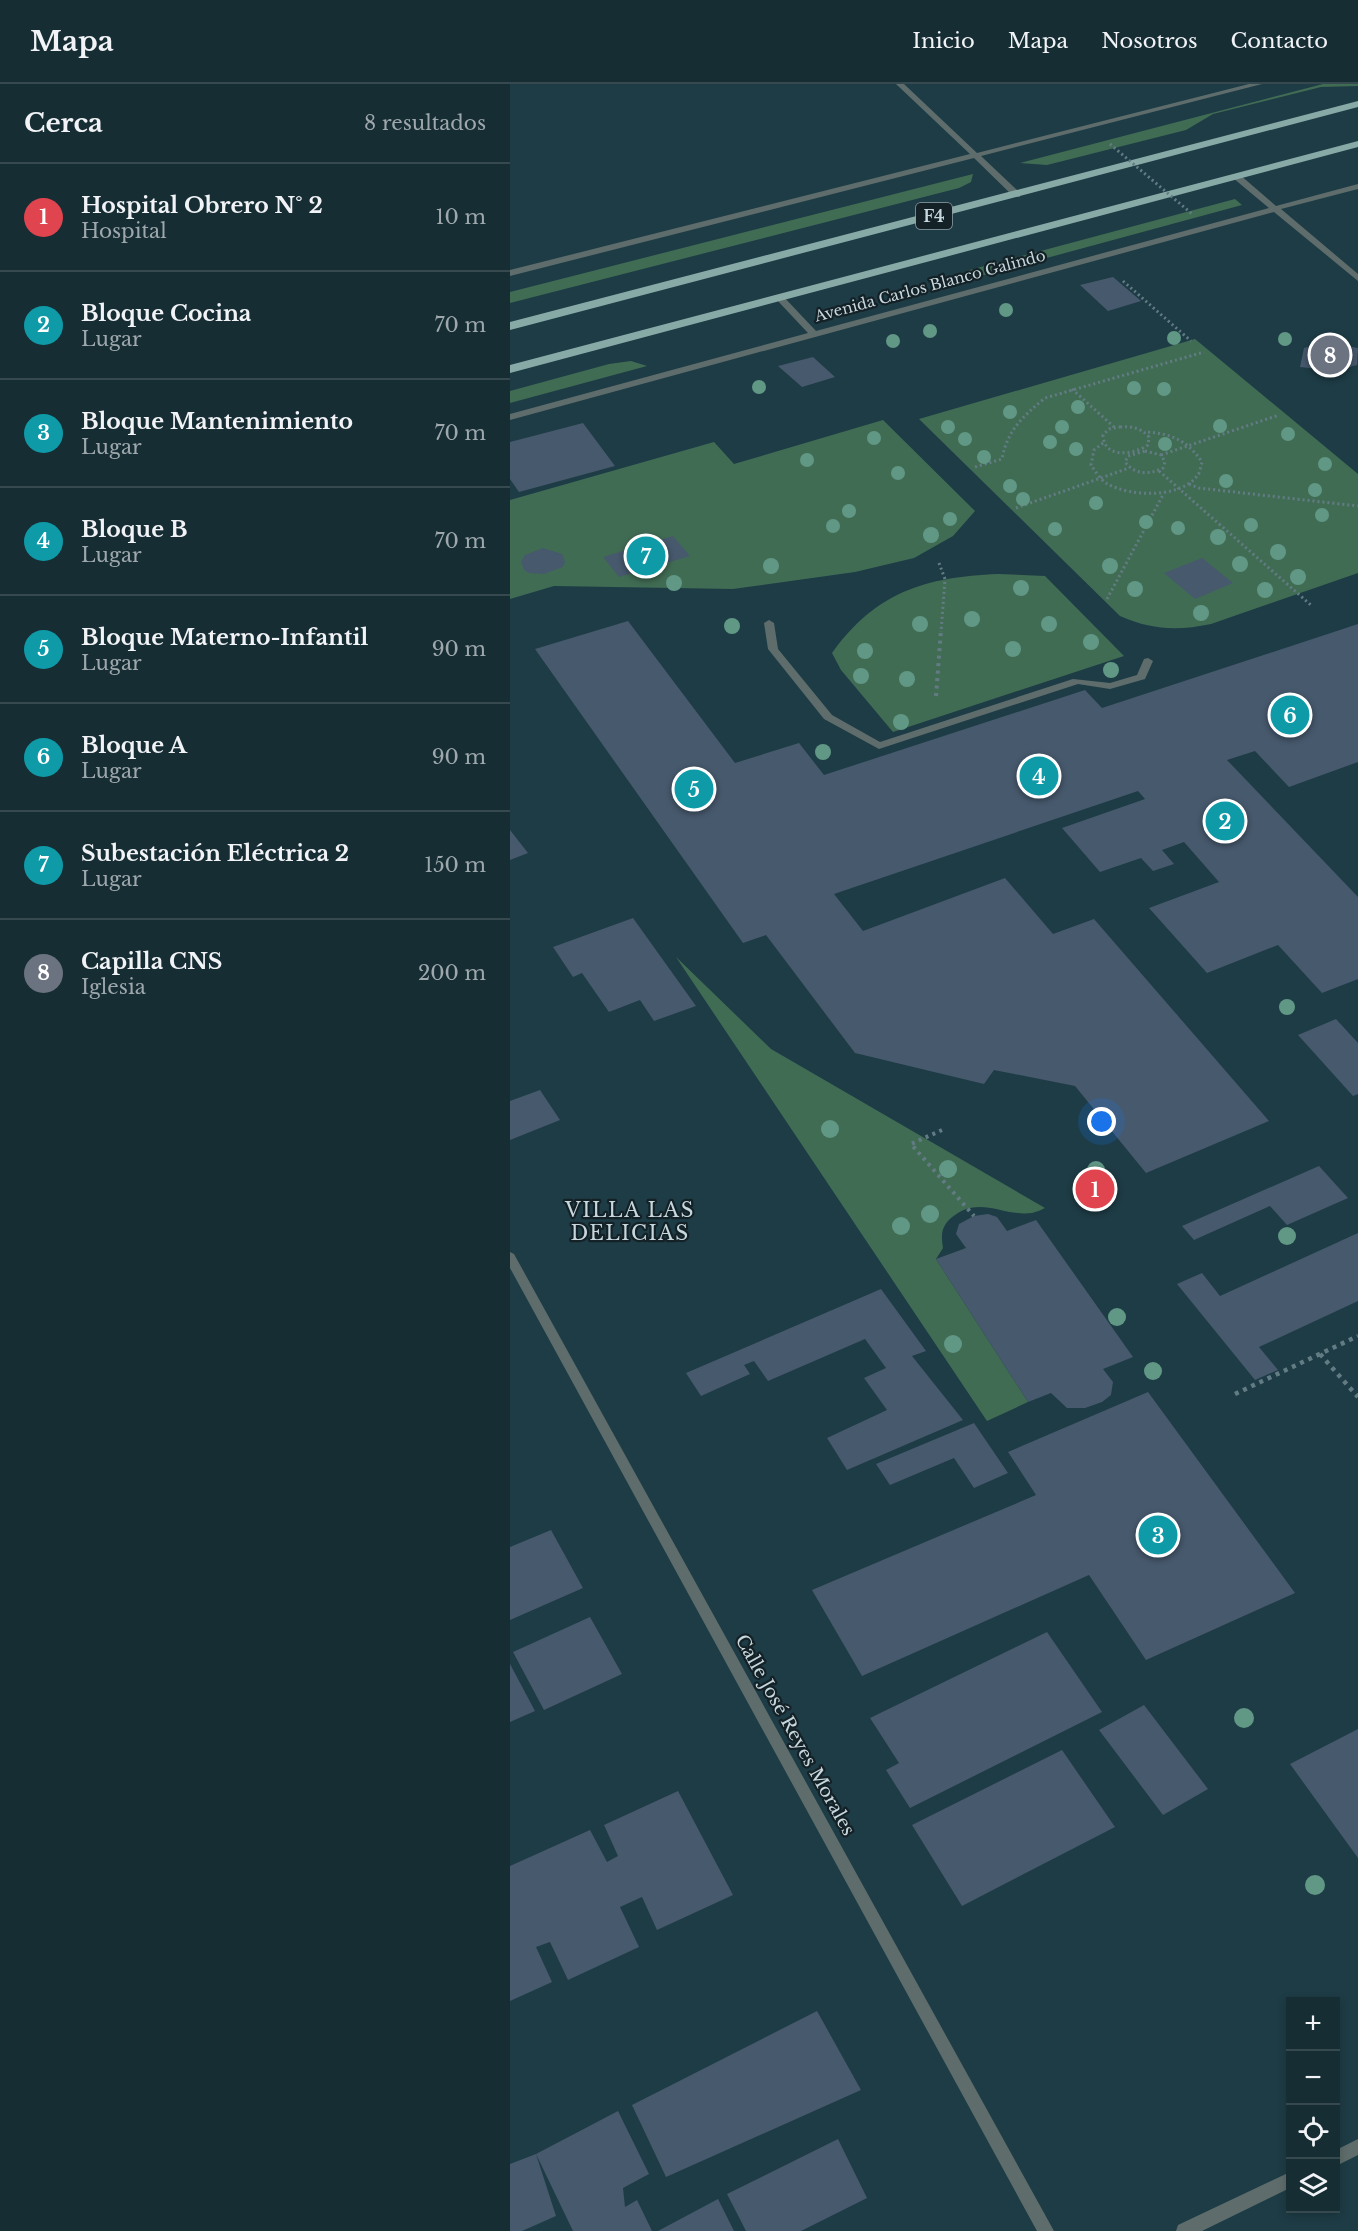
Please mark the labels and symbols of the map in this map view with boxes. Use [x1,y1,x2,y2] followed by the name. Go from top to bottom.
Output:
[916,203,952,229] road number: F4
[811,245,1048,326] street label: Avenida Carlos Blanco Galindo
[1310,332,1350,378] pin: 8
[626,534,666,578] pin: 7
[1270,692,1310,738] pin: 6
[1020,754,1058,798] pin: 4
[674,766,714,812] pin: 5
[1206,798,1244,844] pin: 2
[1087,1107,1116,1136] your location
[1076,1166,1114,1212] pin: 1
[564,1198,695,1245] district label: VILLA LAS DELICIAS
[1138,1512,1178,1558] pin: 3
[731,1631,859,1839] street label: Calle José Reyes Morales

